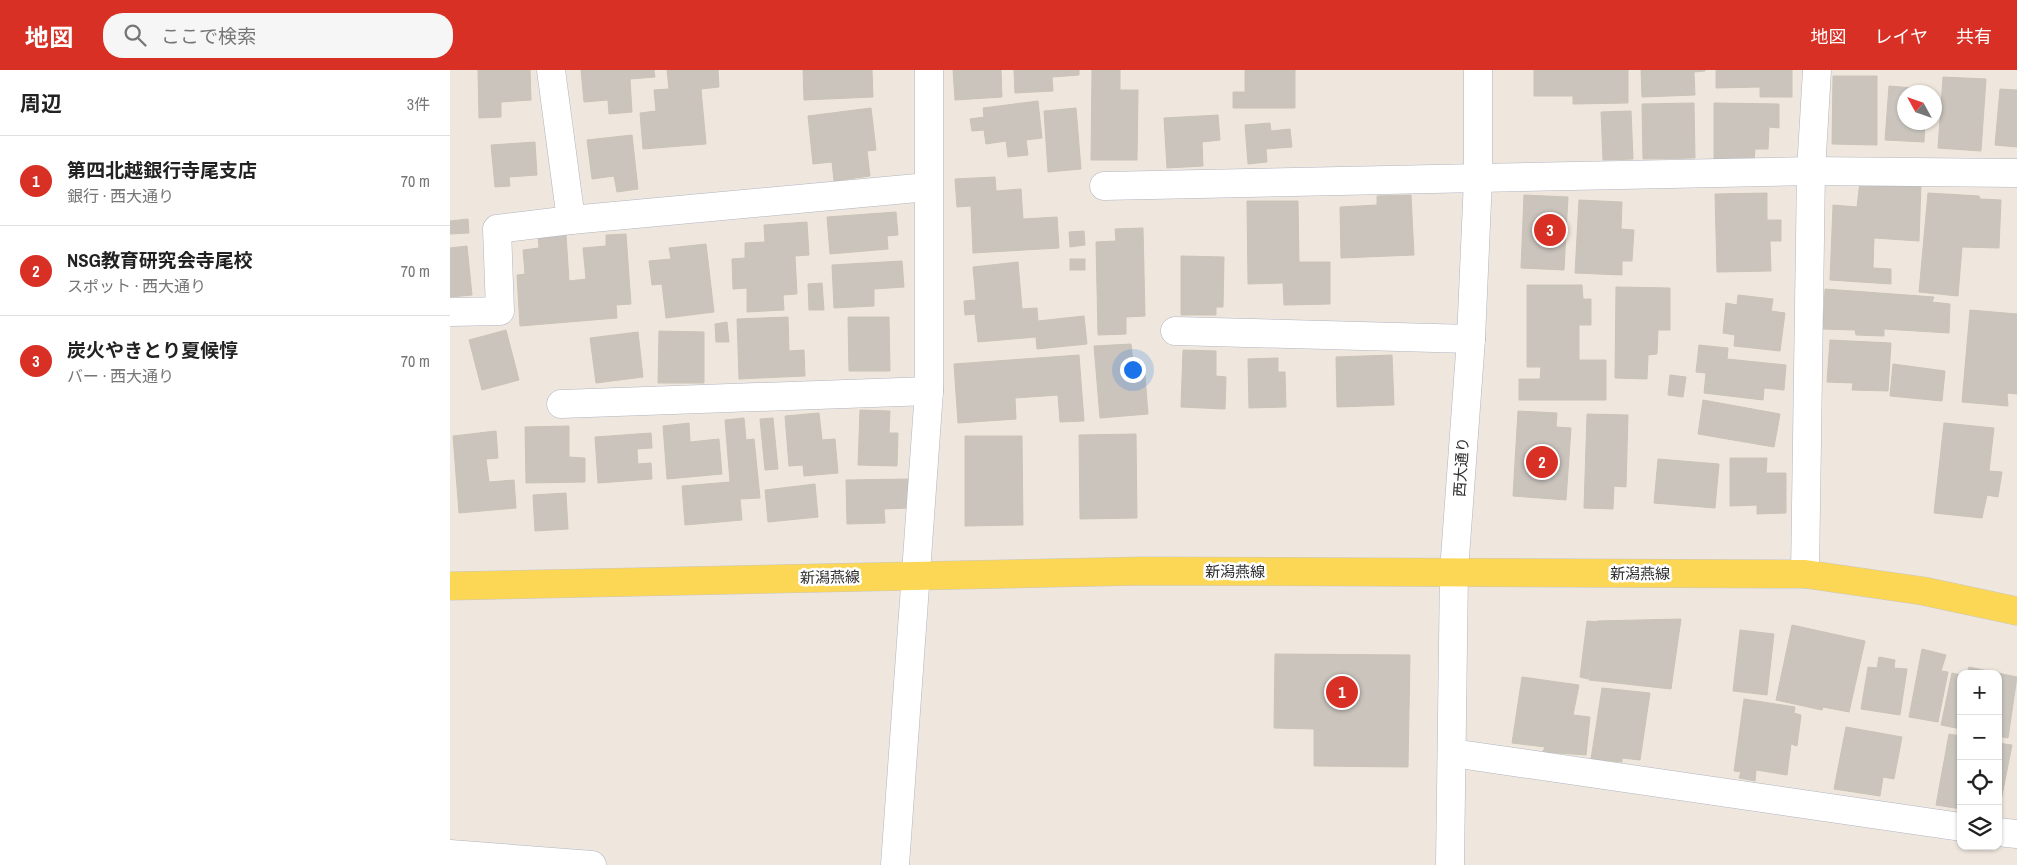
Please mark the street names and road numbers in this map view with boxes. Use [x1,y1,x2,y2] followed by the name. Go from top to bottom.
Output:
[1448,436,1474,498] street label: 西大通り
[1205,561,1265,582] street label: 新潟燕線
[1610,563,1670,584] street label: 新潟燕線
[800,566,860,588] street label: 新潟燕線

